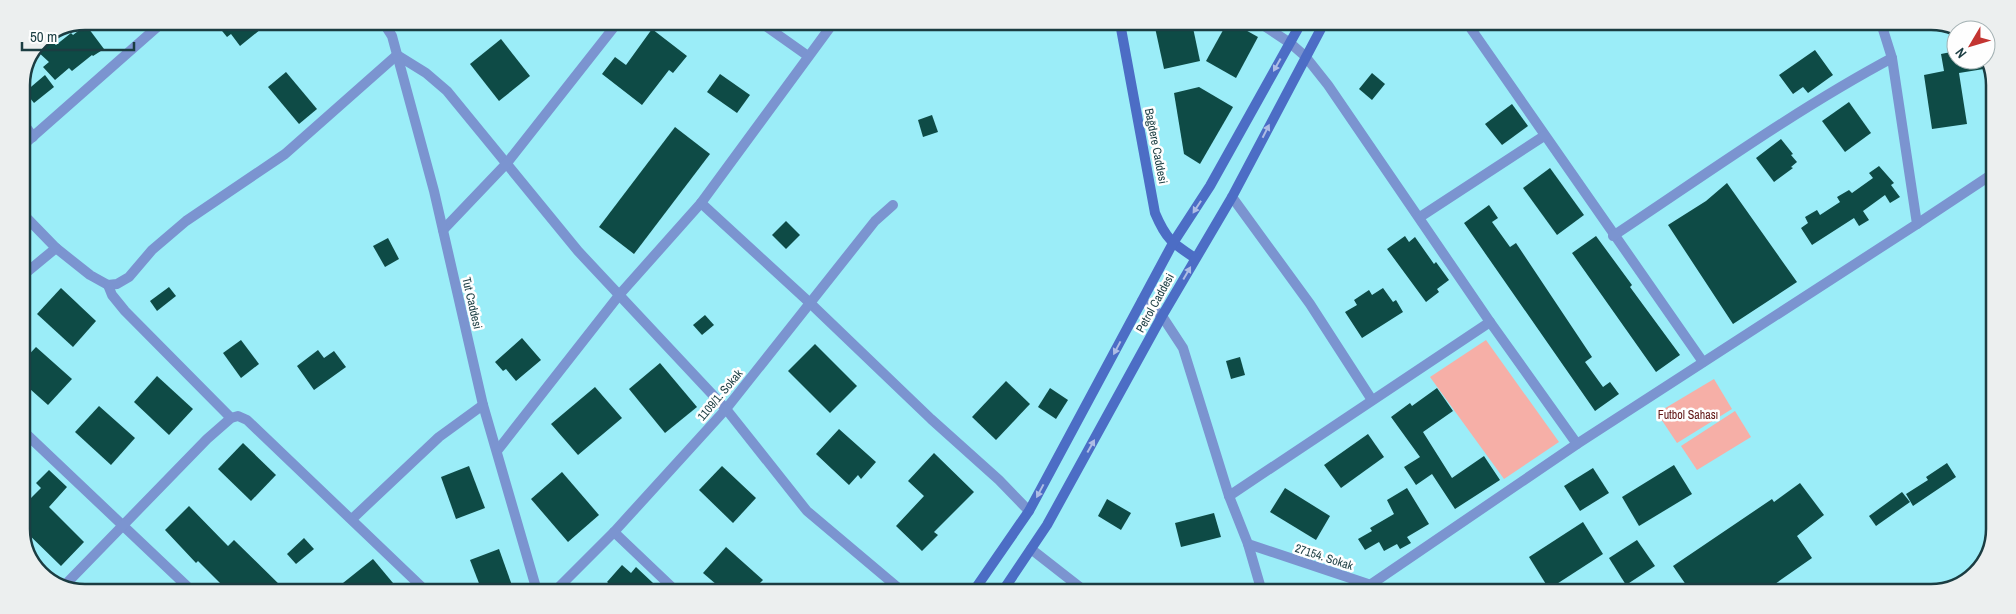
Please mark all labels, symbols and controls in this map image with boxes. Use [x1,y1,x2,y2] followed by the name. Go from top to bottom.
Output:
[22,20,135,52] scale bar
[1946,20,1996,70] north arrow
[30,26,57,47] text: 50 m
[1951,44,1970,62] text: N
[1273,58,1281,73] one-way arrow
[1141,107,1171,185] street label: Bağdere Caddesi
[1262,124,1270,138] one-way arrow
[1192,200,1202,213] one-way arrow
[1182,266,1191,279] one-way arrow
[1132,271,1178,335] street label: Petrol Caddesi
[458,275,486,331] street label: Tut Caddesi
[1113,340,1121,355] one-way arrow
[694,366,746,424] street label: 1109/1. Sokak
[1658,407,1718,423] park label: Futbol Sahası
[1087,438,1095,453] one-way arrow
[1036,484,1044,498] one-way arrow
[1293,540,1355,574] street label: 27154. Sokak

